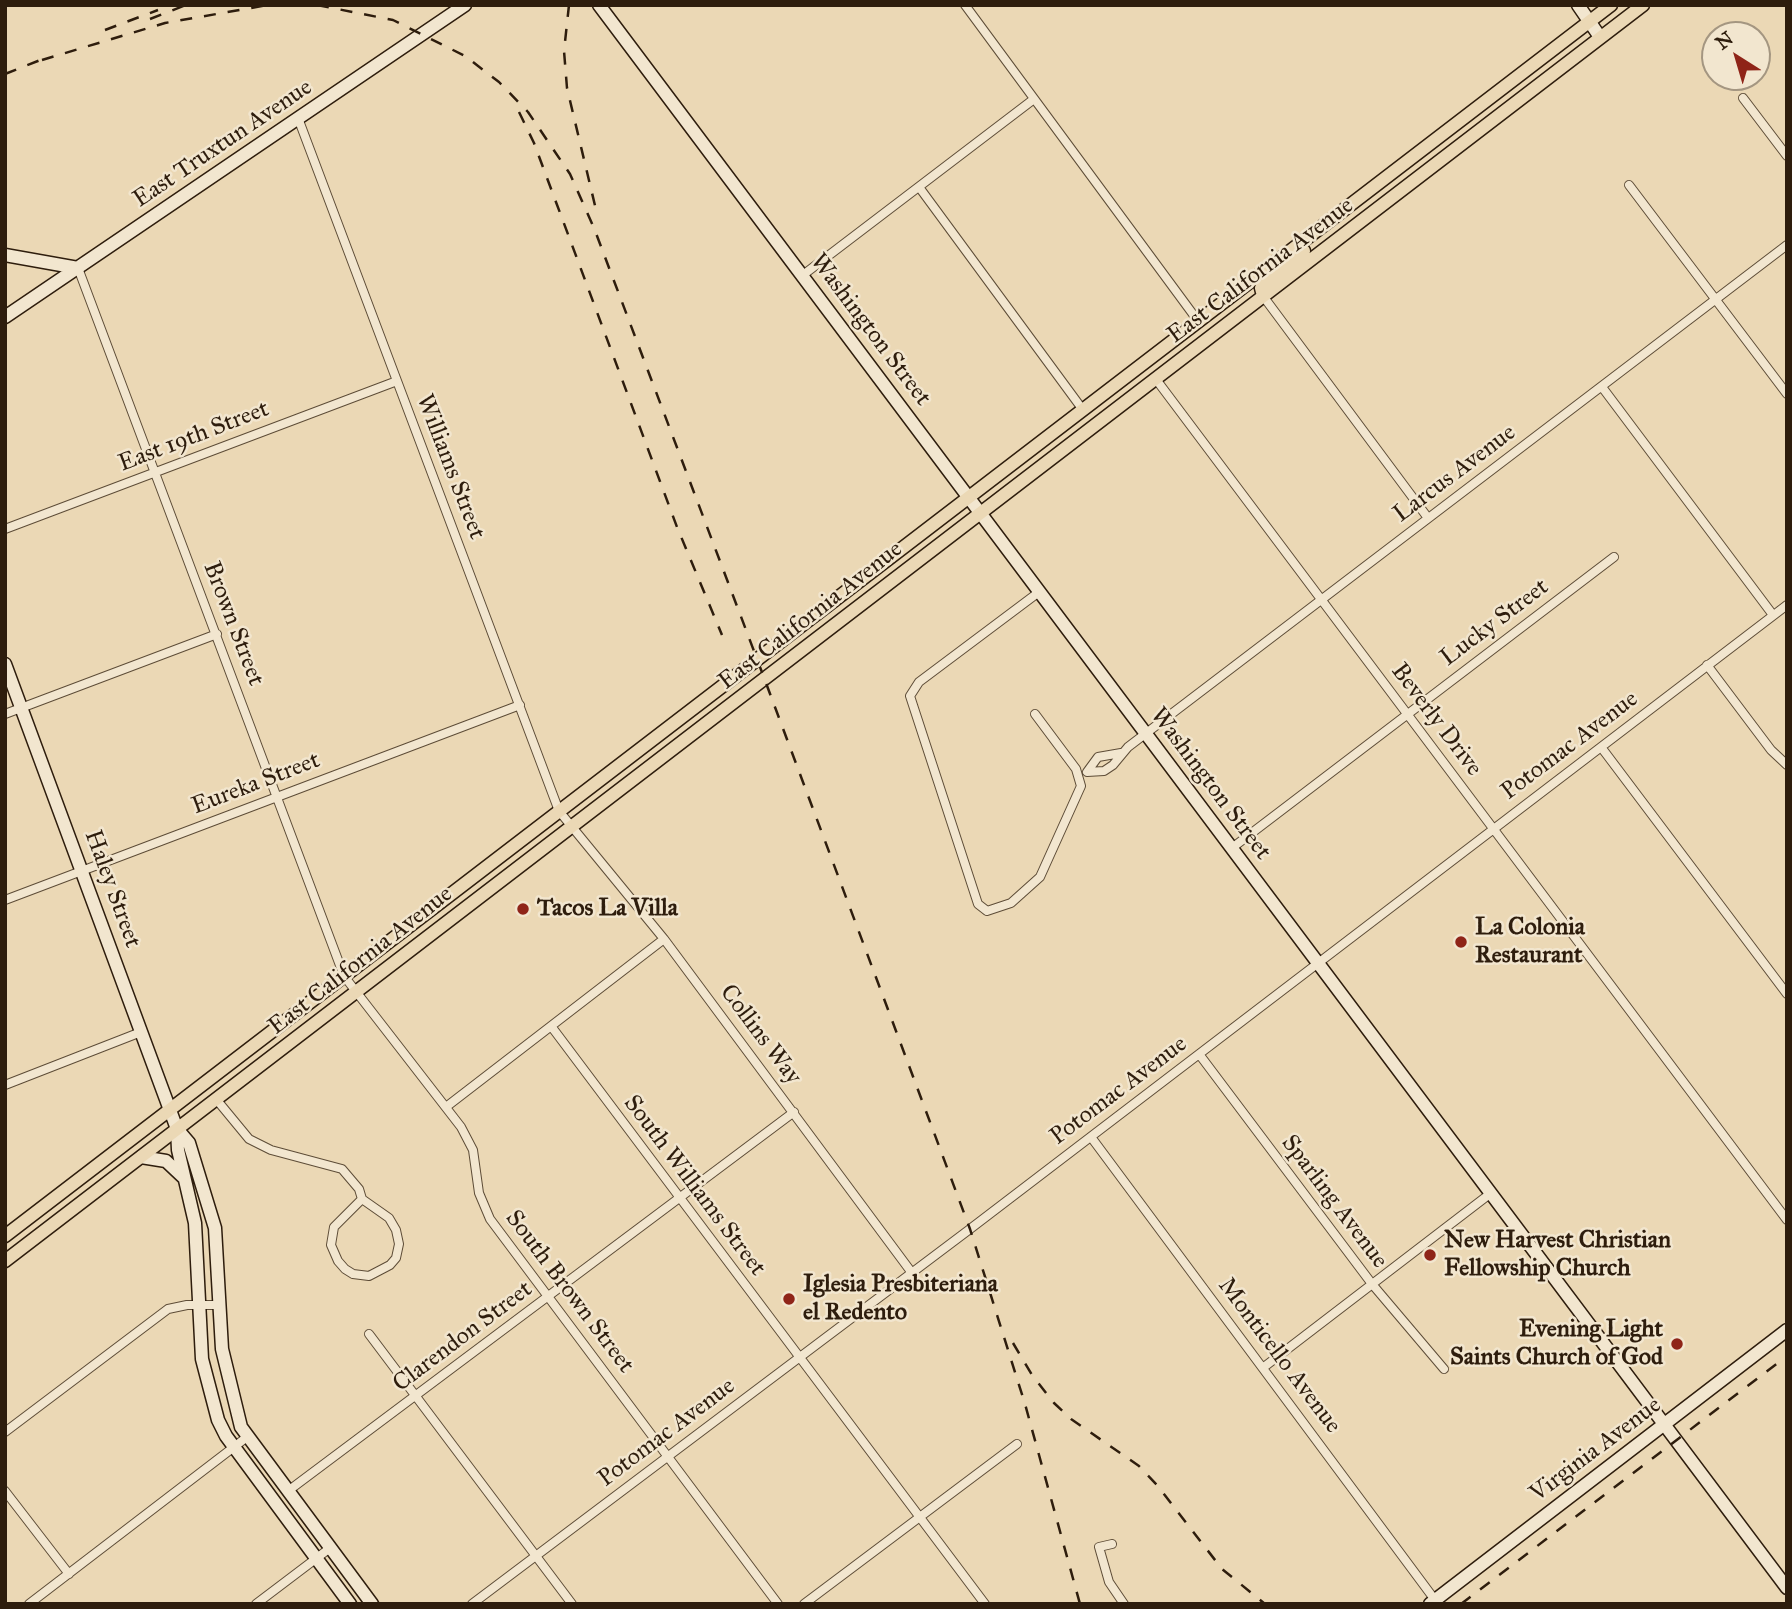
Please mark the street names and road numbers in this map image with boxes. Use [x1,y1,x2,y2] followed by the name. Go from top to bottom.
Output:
[128,73,318,215] street label: East Truxtun Avenue
[1162,192,1360,350] street label: East California Avenue
[803,248,937,412] street label: Washington Street
[409,391,491,543] street label: Williams Street
[115,395,273,479] street label: East 19th Street
[1388,419,1522,529] street label: Larcus Avenue
[713,535,909,697] street label: East California Avenue
[196,558,270,690] street label: Brown Street
[1435,573,1555,673] street label: Lucky Street
[1384,658,1488,782] street label: Beverly Drive
[1496,685,1644,807] street label: Potomac Avenue
[1143,702,1277,866] street label: Washington Street
[188,746,324,822] street label: Eureka Street
[77,826,147,952] street label: Haley Street
[263,880,459,1042] street label: East California Avenue
[713,979,807,1091] street label: Collins Way
[1045,1030,1193,1152] street label: Potomac Avenue
[617,1090,771,1282] street label: South Williams Street
[1275,1130,1393,1274] street label: Sparling Avenue
[498,1205,640,1379] street label: South Brown Street
[1211,1273,1347,1439] street label: Monticello Avenue
[388,1275,538,1399] street label: Clarendon Street
[593,1372,741,1494] street label: Potomac Avenue
[1525,1391,1667,1509] street label: Virginia Avenue

